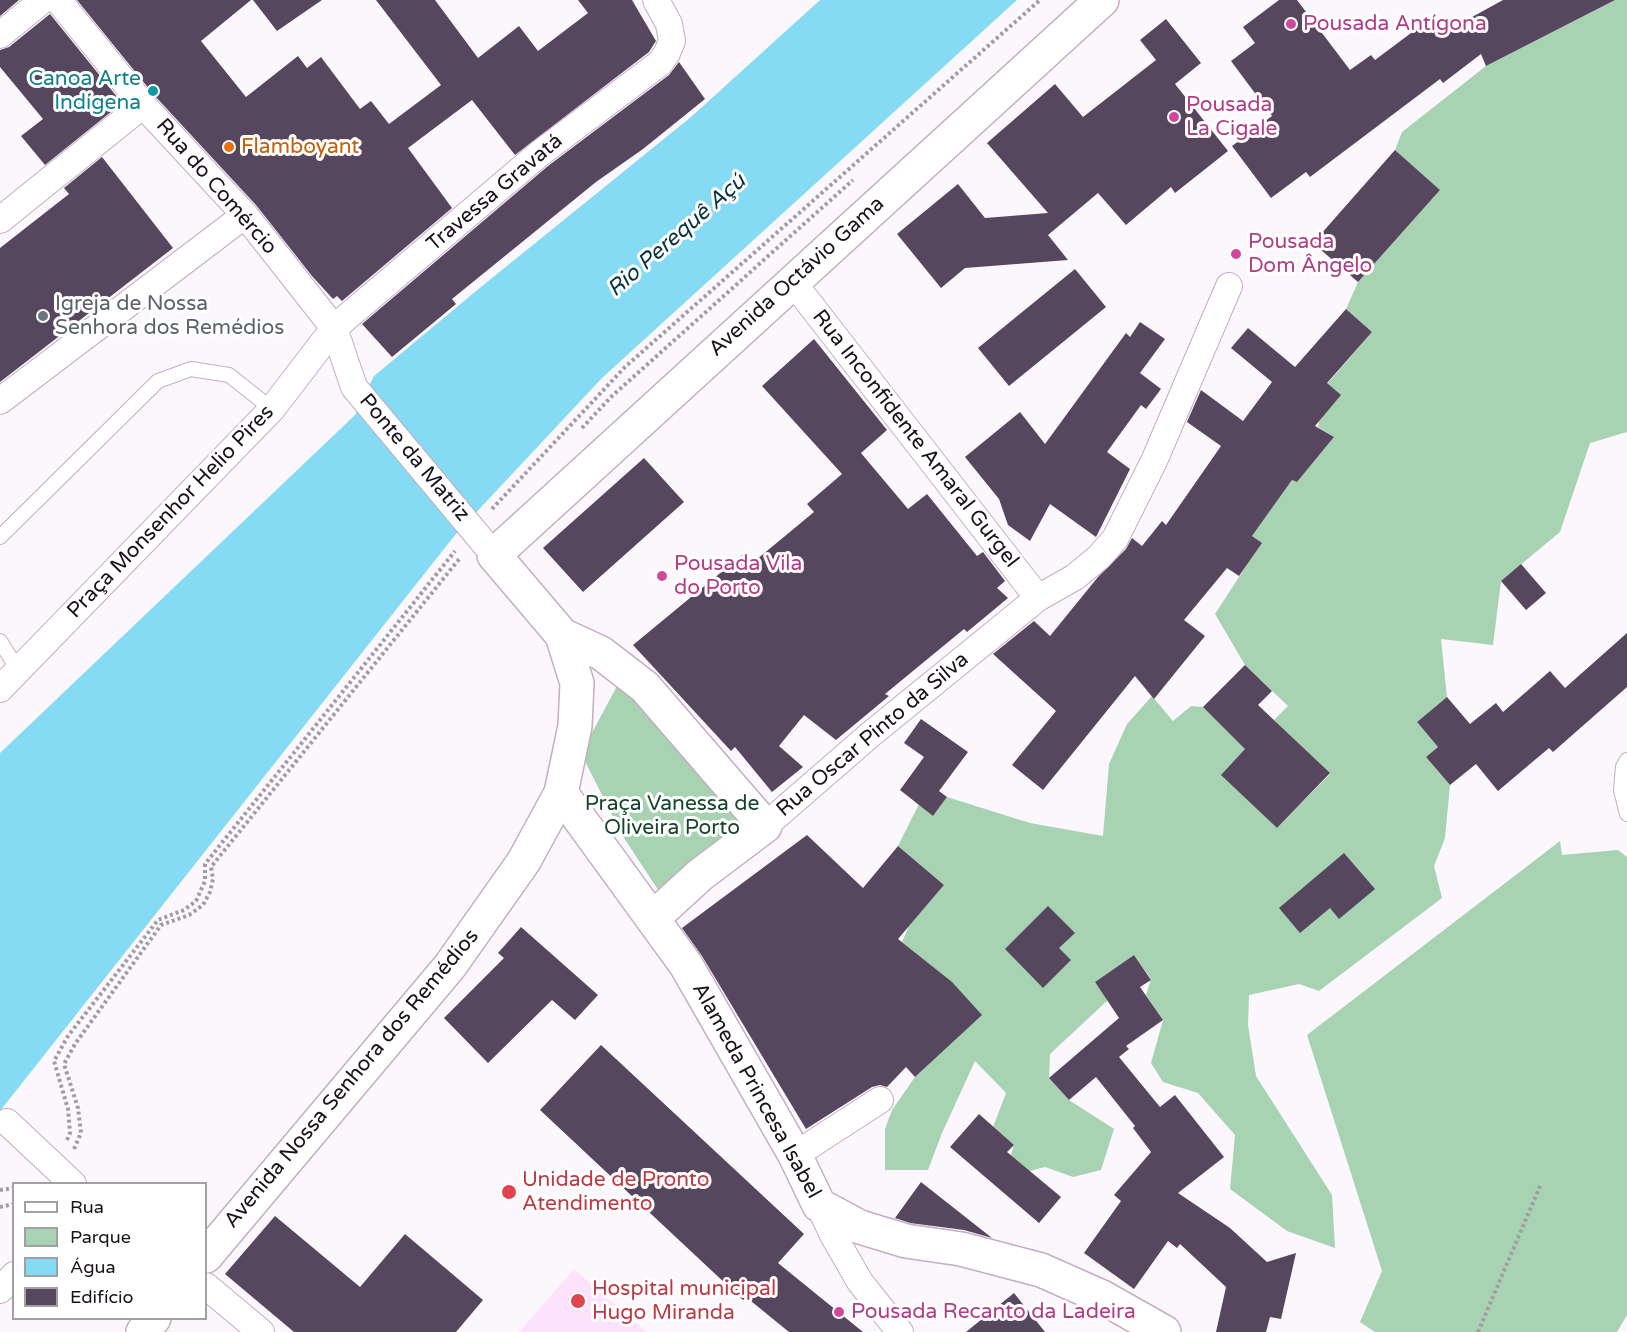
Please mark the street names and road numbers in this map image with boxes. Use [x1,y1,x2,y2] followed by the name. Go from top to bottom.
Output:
[150,114,282,260] street label: Rua do Comércio
[422,129,568,257] street label: Travessa Gravatá
[704,192,890,362] street label: Avenida Octávio Gama
[807,305,1023,573] street label: Rua Inconfidente Amaral Gurgel
[353,389,475,527] street label: Ponte da Matriz
[62,400,280,624] street label: Praça Monsenhor Helio Pires
[772,647,974,823] street label: Rua Oscar Pinto da Silva
[219,924,485,1234] street label: Avenida Nossa Senhora dos Remédios
[686,979,826,1203] street label: Alameda Princesa Isabel

